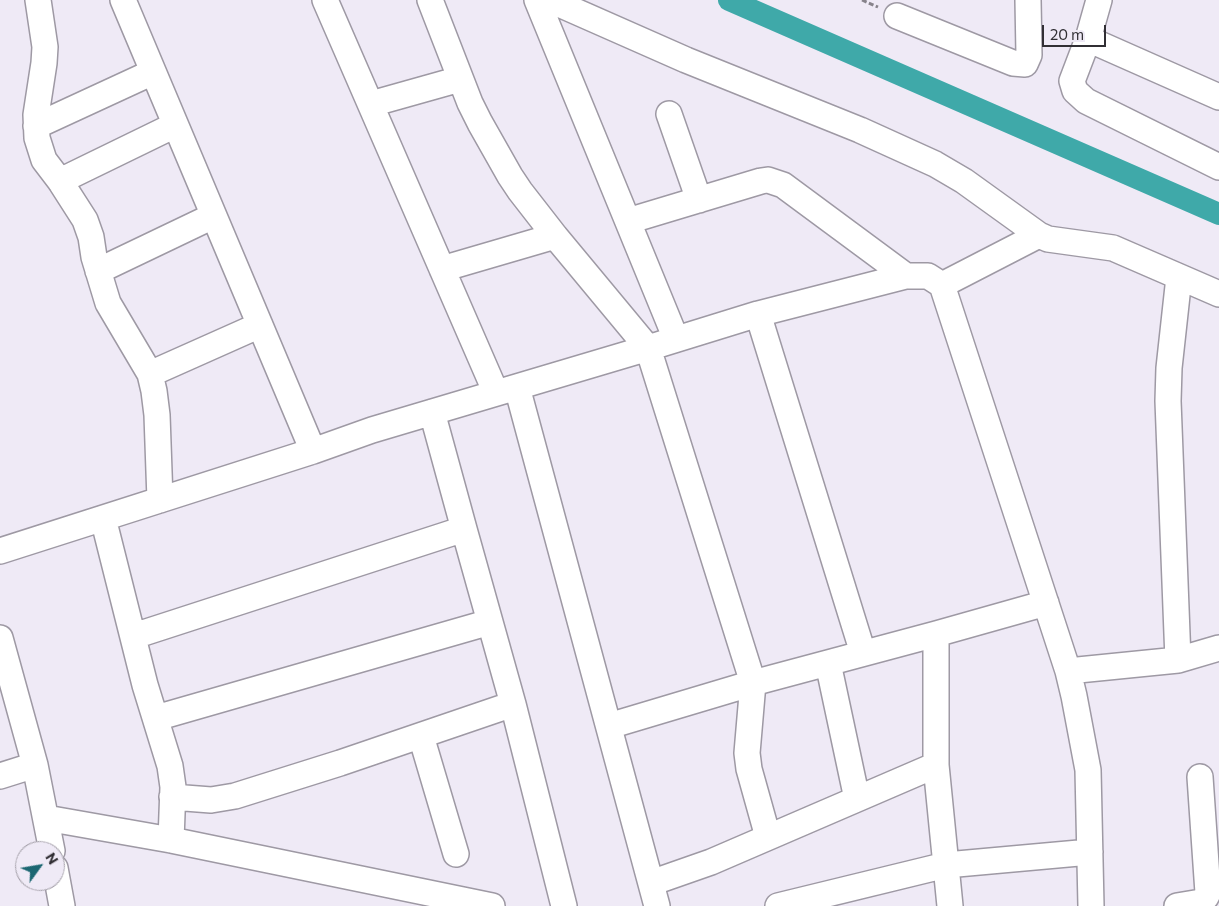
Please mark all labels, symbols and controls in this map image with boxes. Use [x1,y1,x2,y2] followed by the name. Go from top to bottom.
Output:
[1044,15,1108,47] scale bar
[1050,25,1084,43] text: 20 m
[15,841,65,891] north arrow
[42,849,62,867] text: N

